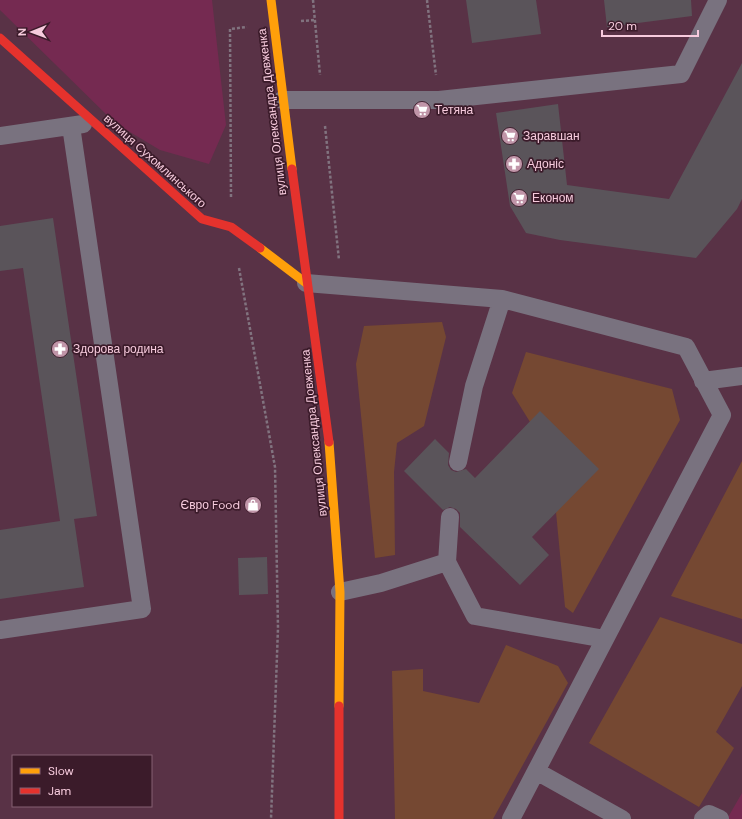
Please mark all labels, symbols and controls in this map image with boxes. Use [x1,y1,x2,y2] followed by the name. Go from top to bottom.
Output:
[12,12,52,52] north arrow
[602,12,698,38] scale bar
[608,18,637,34] text: 20 m
[254,27,290,196] street label: вулиця Олександра Довженка
[15,28,29,36] text: N
[412,100,432,120] supermarket icon: Тетяна
[435,102,474,118] place label: Тетяна
[100,111,210,212] street label: вулиця Сухомлинського
[500,126,520,146] supermarket icon: Заравшан
[523,128,580,144] place label: Заравшан
[504,154,524,174] pharmacy icon: Адоніс
[527,156,564,172] place label: Адоніс
[509,188,529,208] supermarket icon: Економ
[532,190,574,206] place label: Економ
[50,339,70,359] pharmacy icon: Здорова родина
[73,341,164,357] place label: Здорова родина
[297,348,331,517] street label: вулиця Олександра Довженка
[243,495,263,515] shop icon: Євро Food
[181,497,240,513] place label: Євро Food
[12,755,152,807] legend
[48,763,74,779] text: Slow
[48,783,71,799] text: Jam

